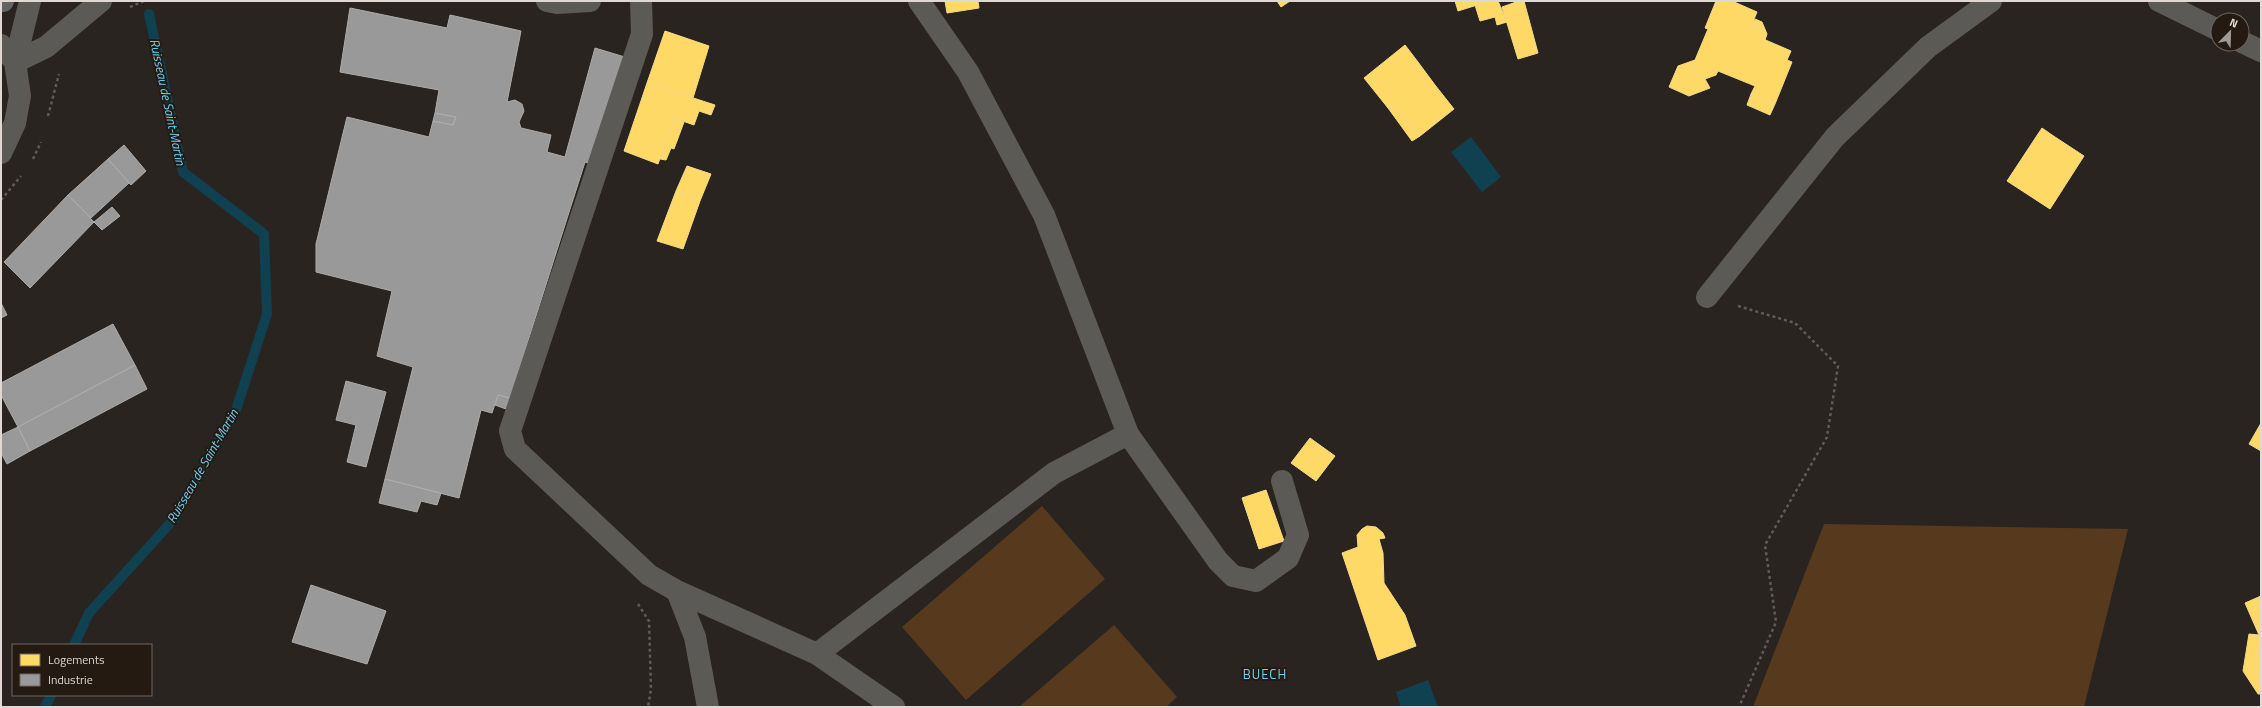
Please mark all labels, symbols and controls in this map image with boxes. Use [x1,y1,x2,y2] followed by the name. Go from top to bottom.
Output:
[2210,12,2250,52] north arrow
[2227,14,2241,32] text: N
[145,37,191,168] water label: Ruisseau de Saint-Martin
[161,405,243,527] water label: Ruisseau de Saint-Martin
[12,644,152,696] legend
[48,650,105,669] text: Logements
[1243,664,1287,684] district label: BUECH
[48,670,93,689] text: Industrie

